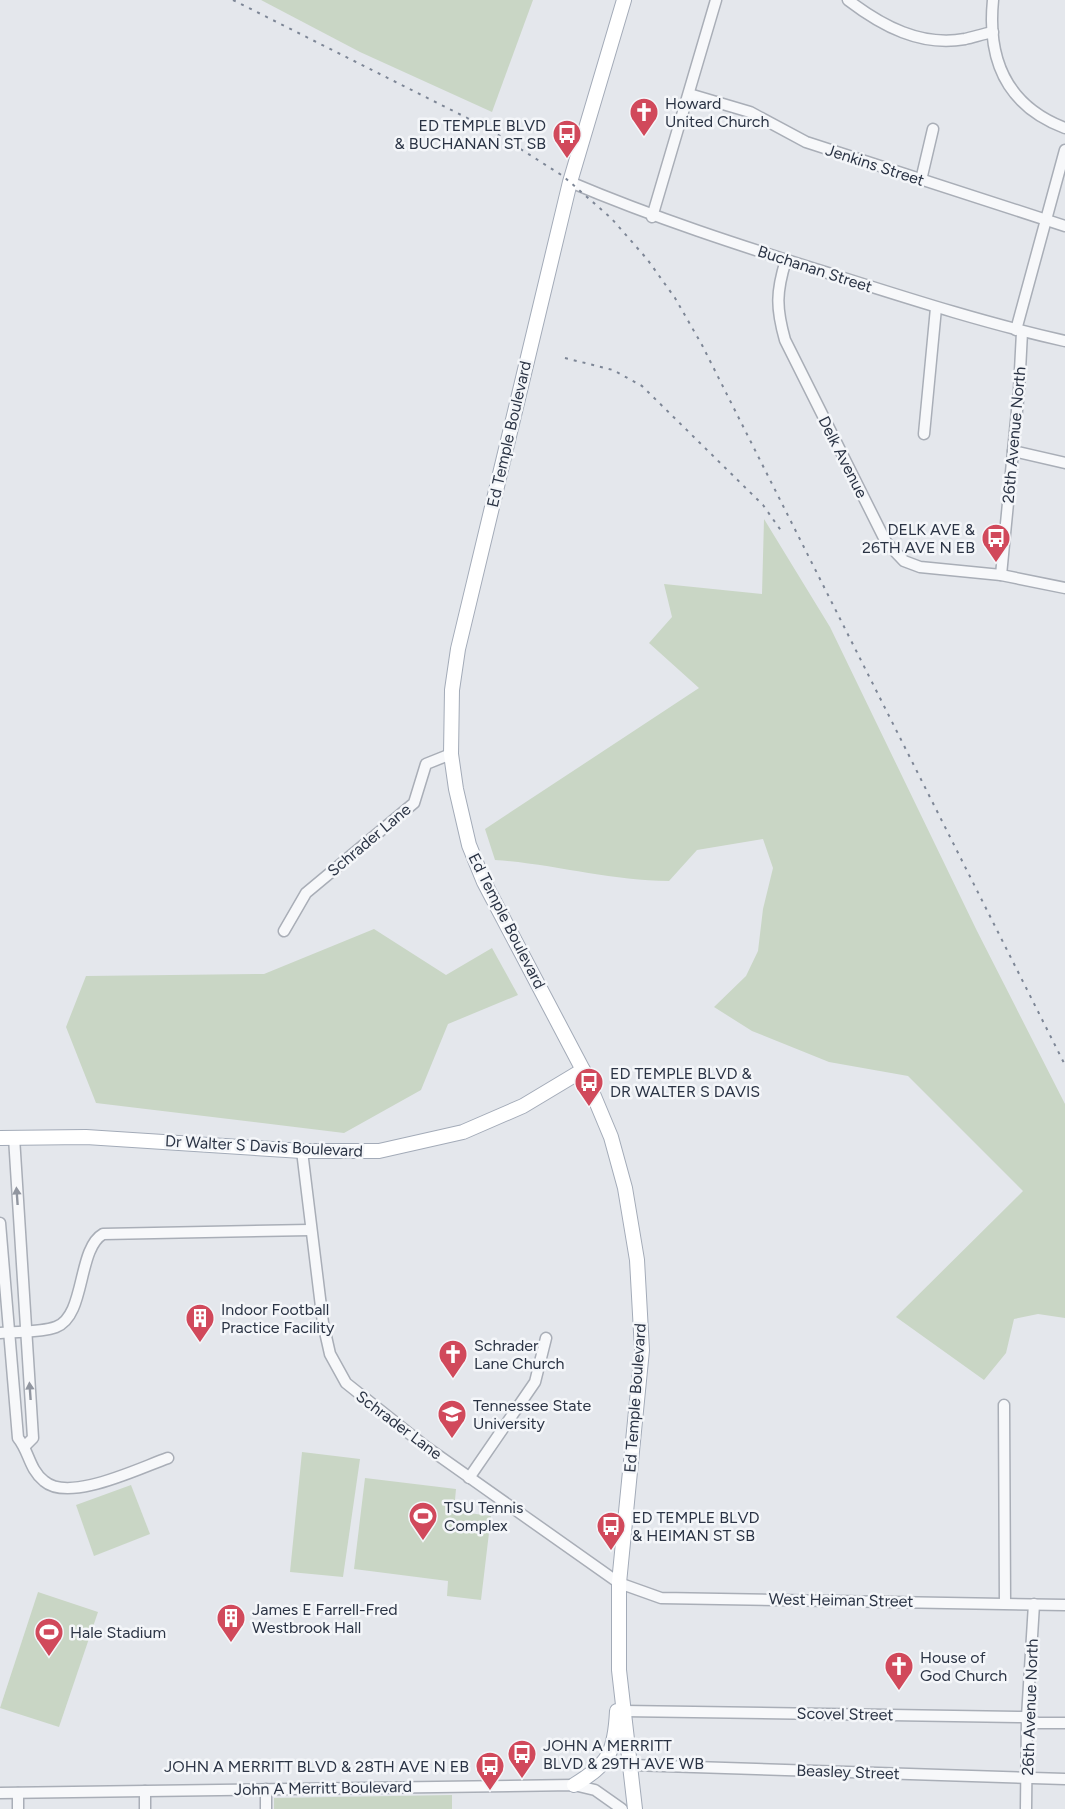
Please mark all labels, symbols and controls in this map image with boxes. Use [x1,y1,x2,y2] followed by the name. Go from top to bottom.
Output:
[665,94,769,131] place label: Howard United Church
[628,96,660,138] church icon: Howard United Church
[395,116,546,153] place label: ED TEMPLE BLVD & BUCHANAN ST SB
[551,118,583,160] bus stop icon: ED TEMPLE BLVD & BUCHANAN ST SB
[823,140,927,190] street label: Jenkins Street
[755,242,875,296] street label: Buchanan Street
[483,359,535,509] street label: Ed Temple Boulevard
[999,366,1029,504] street label: 26th Avenue North
[814,413,872,501] street label: Delk Avenue
[862,520,976,557] place label: DELK AVE & 26TH AVE N EB
[980,522,1012,564] bus stop icon: DELK AVE & 26TH AVE N EB
[324,800,415,880] street label: Schrader Lane
[465,850,549,992] street label: Ed Temple Boulevard
[610,1064,760,1101] place label: ED TEMPLE BLVD & DR WALTER S DAVIS
[573,1066,605,1108] bus stop icon: ED TEMPLE BLVD & DR WALTER S DAVIS
[165,1131,363,1161] street label: Dr Walter S Davis Boulevard
[12,1187,22,1206] one-way arrow
[221,1300,335,1337] place label: Indoor Football Practice Facility
[184,1302,216,1344] building icon: Indoor Football Practice Facility
[620,1323,650,1473] street label: Ed Temple Boulevard
[474,1336,565,1373] place label: Schrader Lane Church
[437,1338,469,1380] church icon: Schrader Lane Church
[25,1381,35,1400] one-way arrow
[352,1387,446,1464] street label: Schrader Lane
[473,1396,592,1433] place label: Tennessee State University
[436,1398,468,1440] school or university icon: Tennessee State University
[444,1498,524,1535] place label: TSU Tennis Complex
[407,1500,439,1542] sports icon: TSU Tennis Complex
[632,1508,759,1545] place label: ED TEMPLE BLVD & HEIMAN ST SB
[595,1510,627,1552] bus stop icon: ED TEMPLE BLVD & HEIMAN ST SB
[768,1589,914,1611] street label: West Heiman Street
[252,1600,398,1637] place label: James E Farrell-Fred Westbrook Hall
[215,1602,247,1644] building icon: James E Farrell-Fred Westbrook Hall
[33,1616,65,1658] sports icon: Hale Stadium
[70,1623,166,1642] place label: Hale Stadium
[1018,1638,1042,1776] street label: 26th Avenue North
[920,1648,1007,1685] place label: House of God Church
[883,1650,915,1692] church icon: House of God Church
[796,1704,894,1724] street label: Scovel Street
[543,1736,704,1773] place label: JOHN A MERRITT BLVD & 29TH AVE WB
[506,1738,538,1780] bus stop icon: JOHN A MERRITT BLVD & 29TH AVE WB
[474,1750,506,1792] bus stop icon: JOHN A MERRITT BLVD & 28TH AVE N EB
[164,1757,469,1776] place label: JOHN A MERRITT BLVD & 28TH AVE N EB
[796,1761,900,1783] street label: Beasley Street
[234,1777,412,1799] street label: John A Merritt Boulevard

